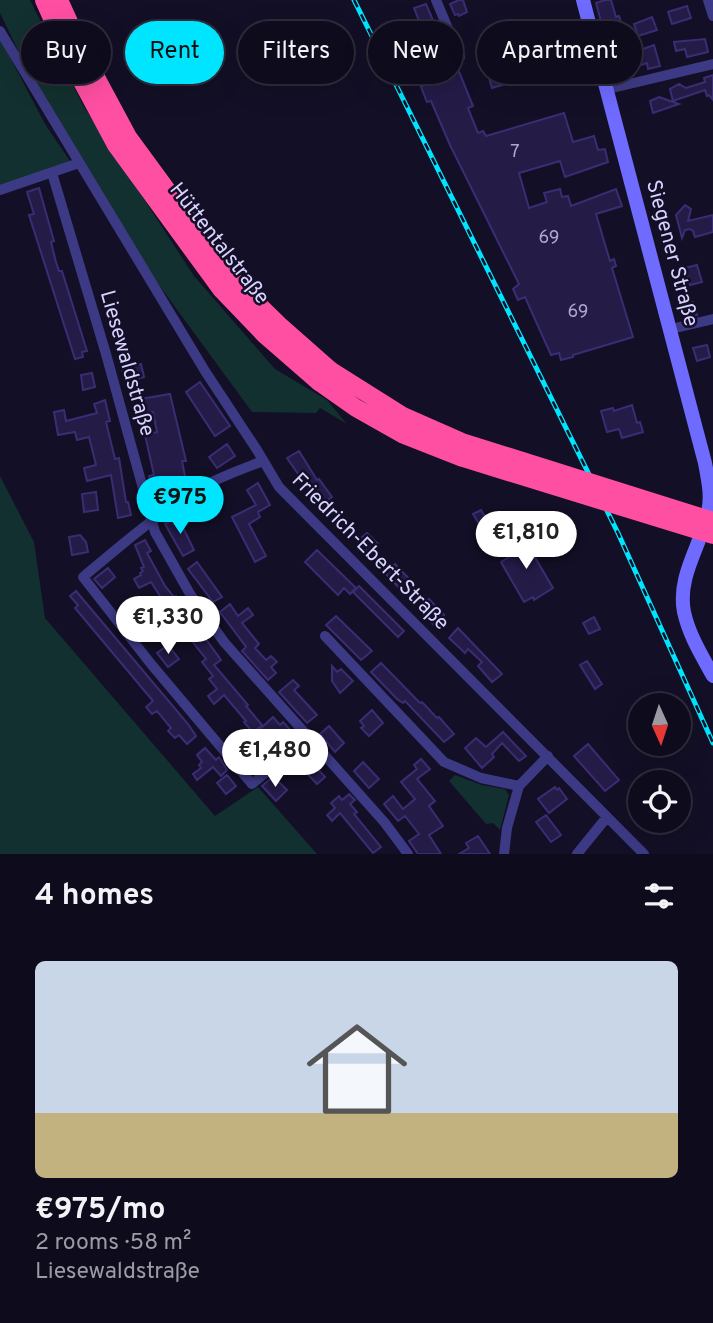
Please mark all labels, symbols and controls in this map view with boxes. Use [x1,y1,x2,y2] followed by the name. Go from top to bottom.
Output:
[21,21,111,84] chip: Buy
[125,21,224,84] chip: Rent
[238,21,354,84] chip: Filters
[368,21,463,84] chip: New
[477,21,642,84] chip: Apartment
[510,141,520,164] house number: 7
[163,177,275,310] street label: Hüttentalstraße
[639,177,704,330] street label: Siegener Straße
[539,227,559,250] house number: 69
[93,287,160,439] street label: Liesewaldstraße
[568,301,588,324] house number: 69
[285,468,454,637] street label: Friedrich-Ebert-Straße
[139,476,221,536] pin: €975
[153,484,207,513] text: €975
[469,512,583,571] pin: €1,810
[492,519,560,548] text: €1,810
[111,596,225,656] pin: €1,330
[132,604,204,633] text: €1,330
[628,693,691,756] north arrow
[628,693,691,833] map controls
[218,730,332,789] pin: €1,480
[238,737,312,766] text: €1,480
[628,770,691,833] button: locate
[640,877,678,915] icon: filters
[35,878,154,915] text: 4 homes
[294,1006,420,1132] icon: home
[35,1192,166,1229] text: €975/mo
[35,1229,191,1258] text: 2 rooms · 58 m²
[35,1258,200,1287] text: Liesewaldstraße

